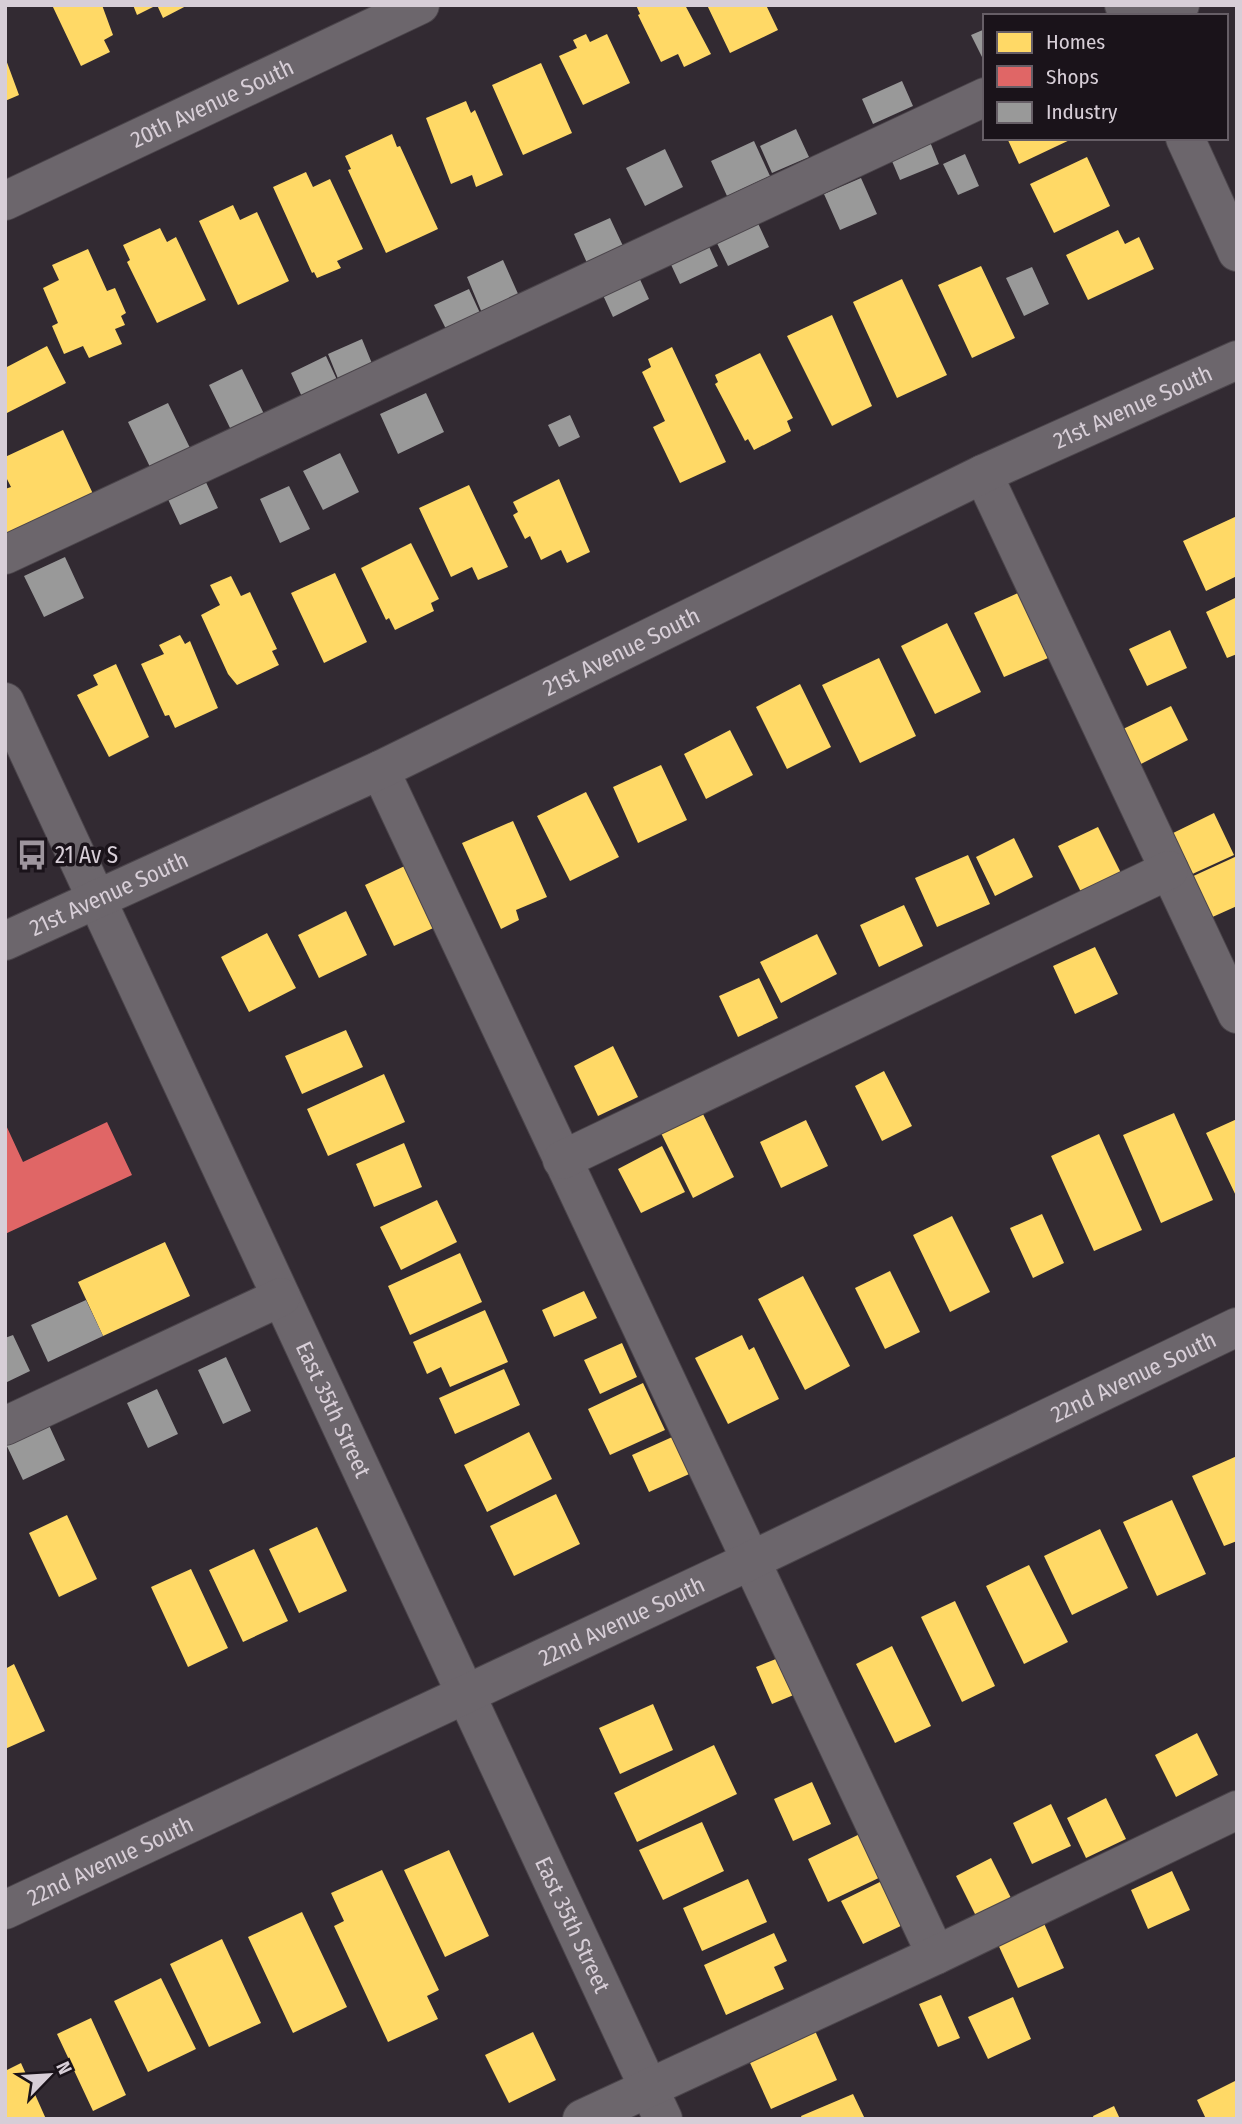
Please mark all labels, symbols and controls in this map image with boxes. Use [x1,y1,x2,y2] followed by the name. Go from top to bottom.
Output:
[983,14,1228,140] legend
[1046,29,1105,55] text: Homes
[126,53,298,154] street label: 20th Avenue South
[1046,64,1099,90] text: Shops
[1046,99,1118,125] text: Industry
[1049,359,1217,455] street label: 21st Avenue South
[538,601,704,702] street label: 21st Avenue South
[15,838,49,872] bus stop icon: 21 Av S
[55,841,118,869] place label: 21 Av S
[25,845,192,942] street label: 21st Avenue South
[1046,1325,1221,1428] street label: 22nd Avenue South
[290,1337,377,1482] street label: East 35th Street
[534,1570,709,1672] street label: 22nd Avenue South
[23,1810,197,1912] street label: 22nd Avenue South
[529,1852,617,1998] street label: East 35th Street
[14,2040,84,2110] north arrow
[51,2058,77,2078] text: N

